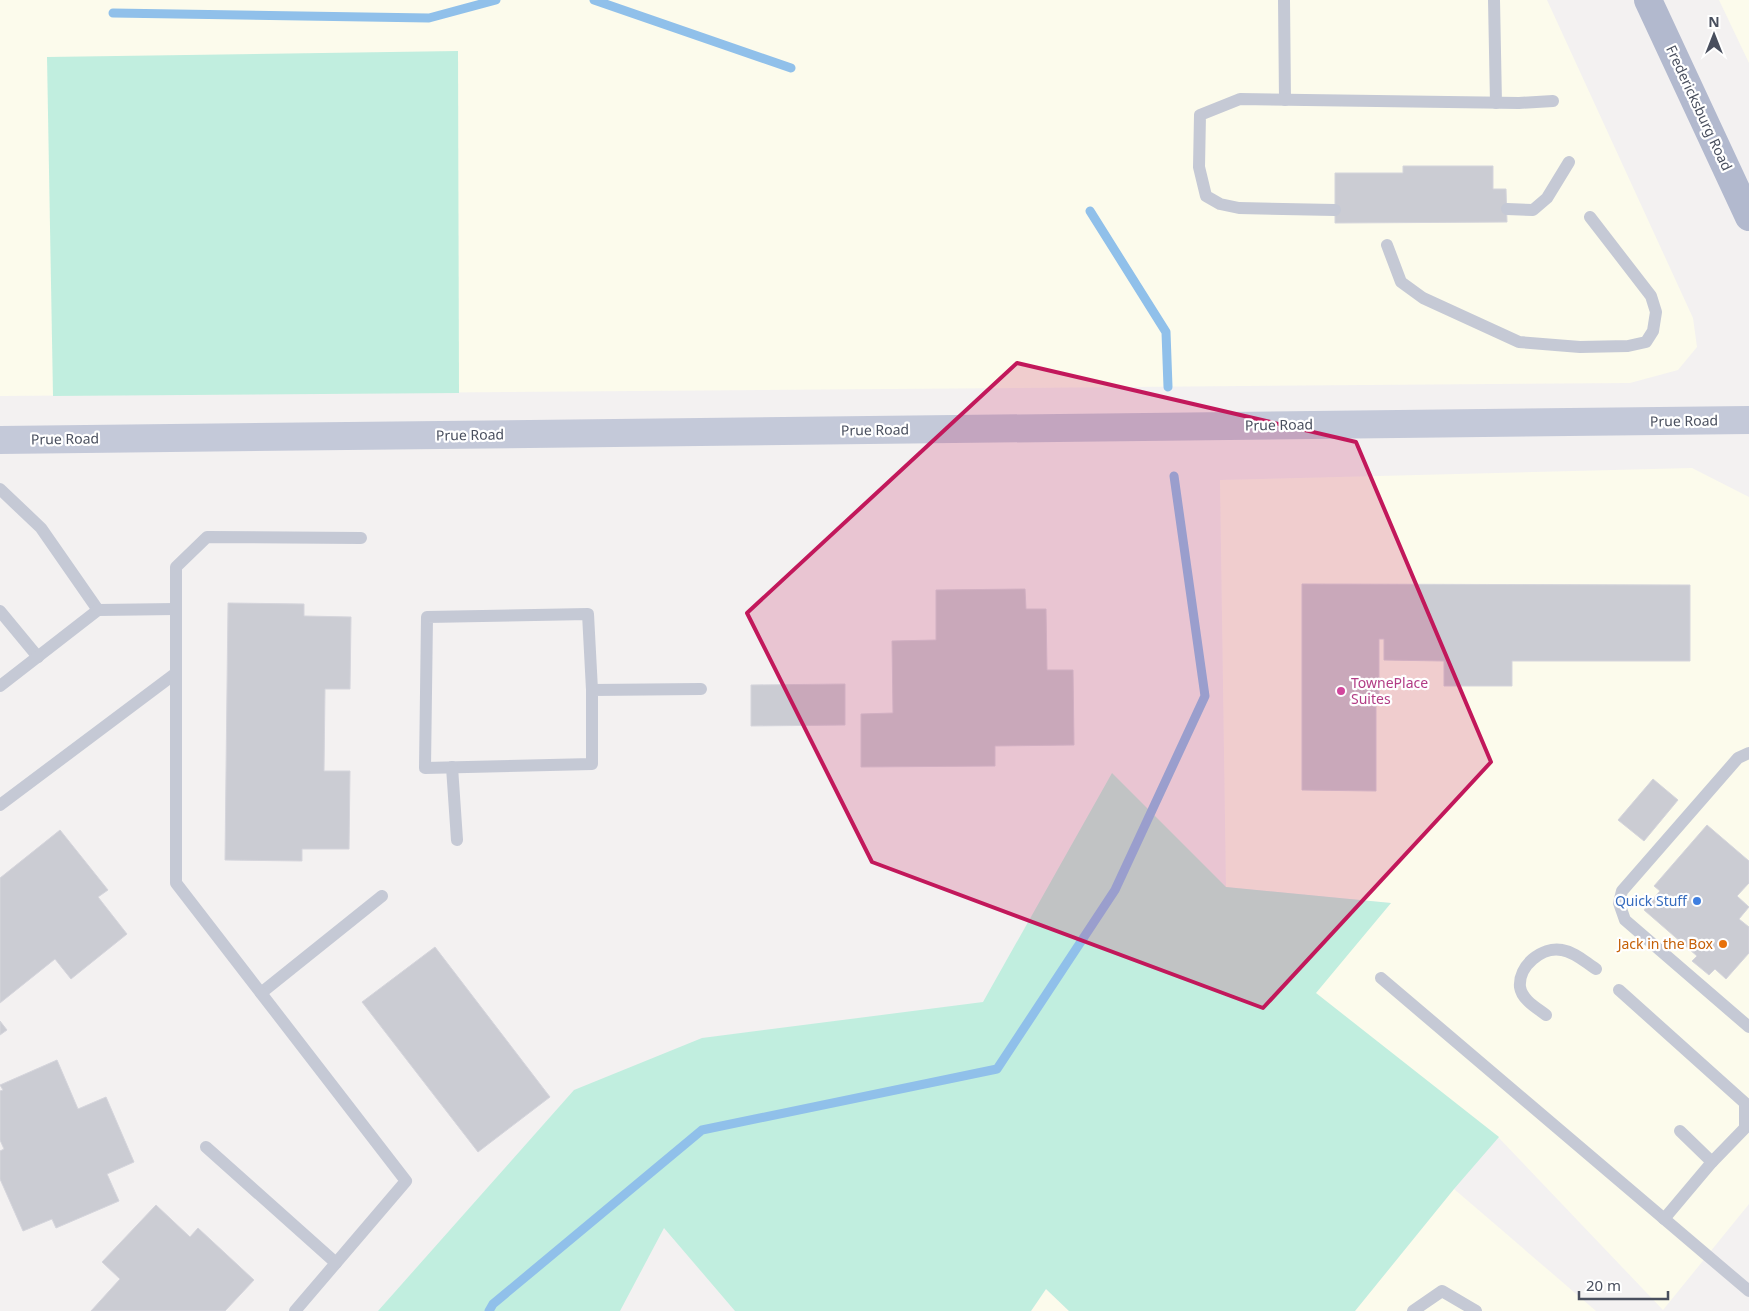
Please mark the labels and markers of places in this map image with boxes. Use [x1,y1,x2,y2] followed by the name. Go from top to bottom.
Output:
[1351,673,1428,708] place label: TownePlace Suites
[1335,685,1347,697] marker: TownePlace Suites
[1615,891,1688,910] place label: Quick Stuff
[1691,895,1703,907] marker: Quick Stuff
[1616,934,1714,953] place label: Jack in the Box
[1717,938,1729,950] marker: Jack in the Box

